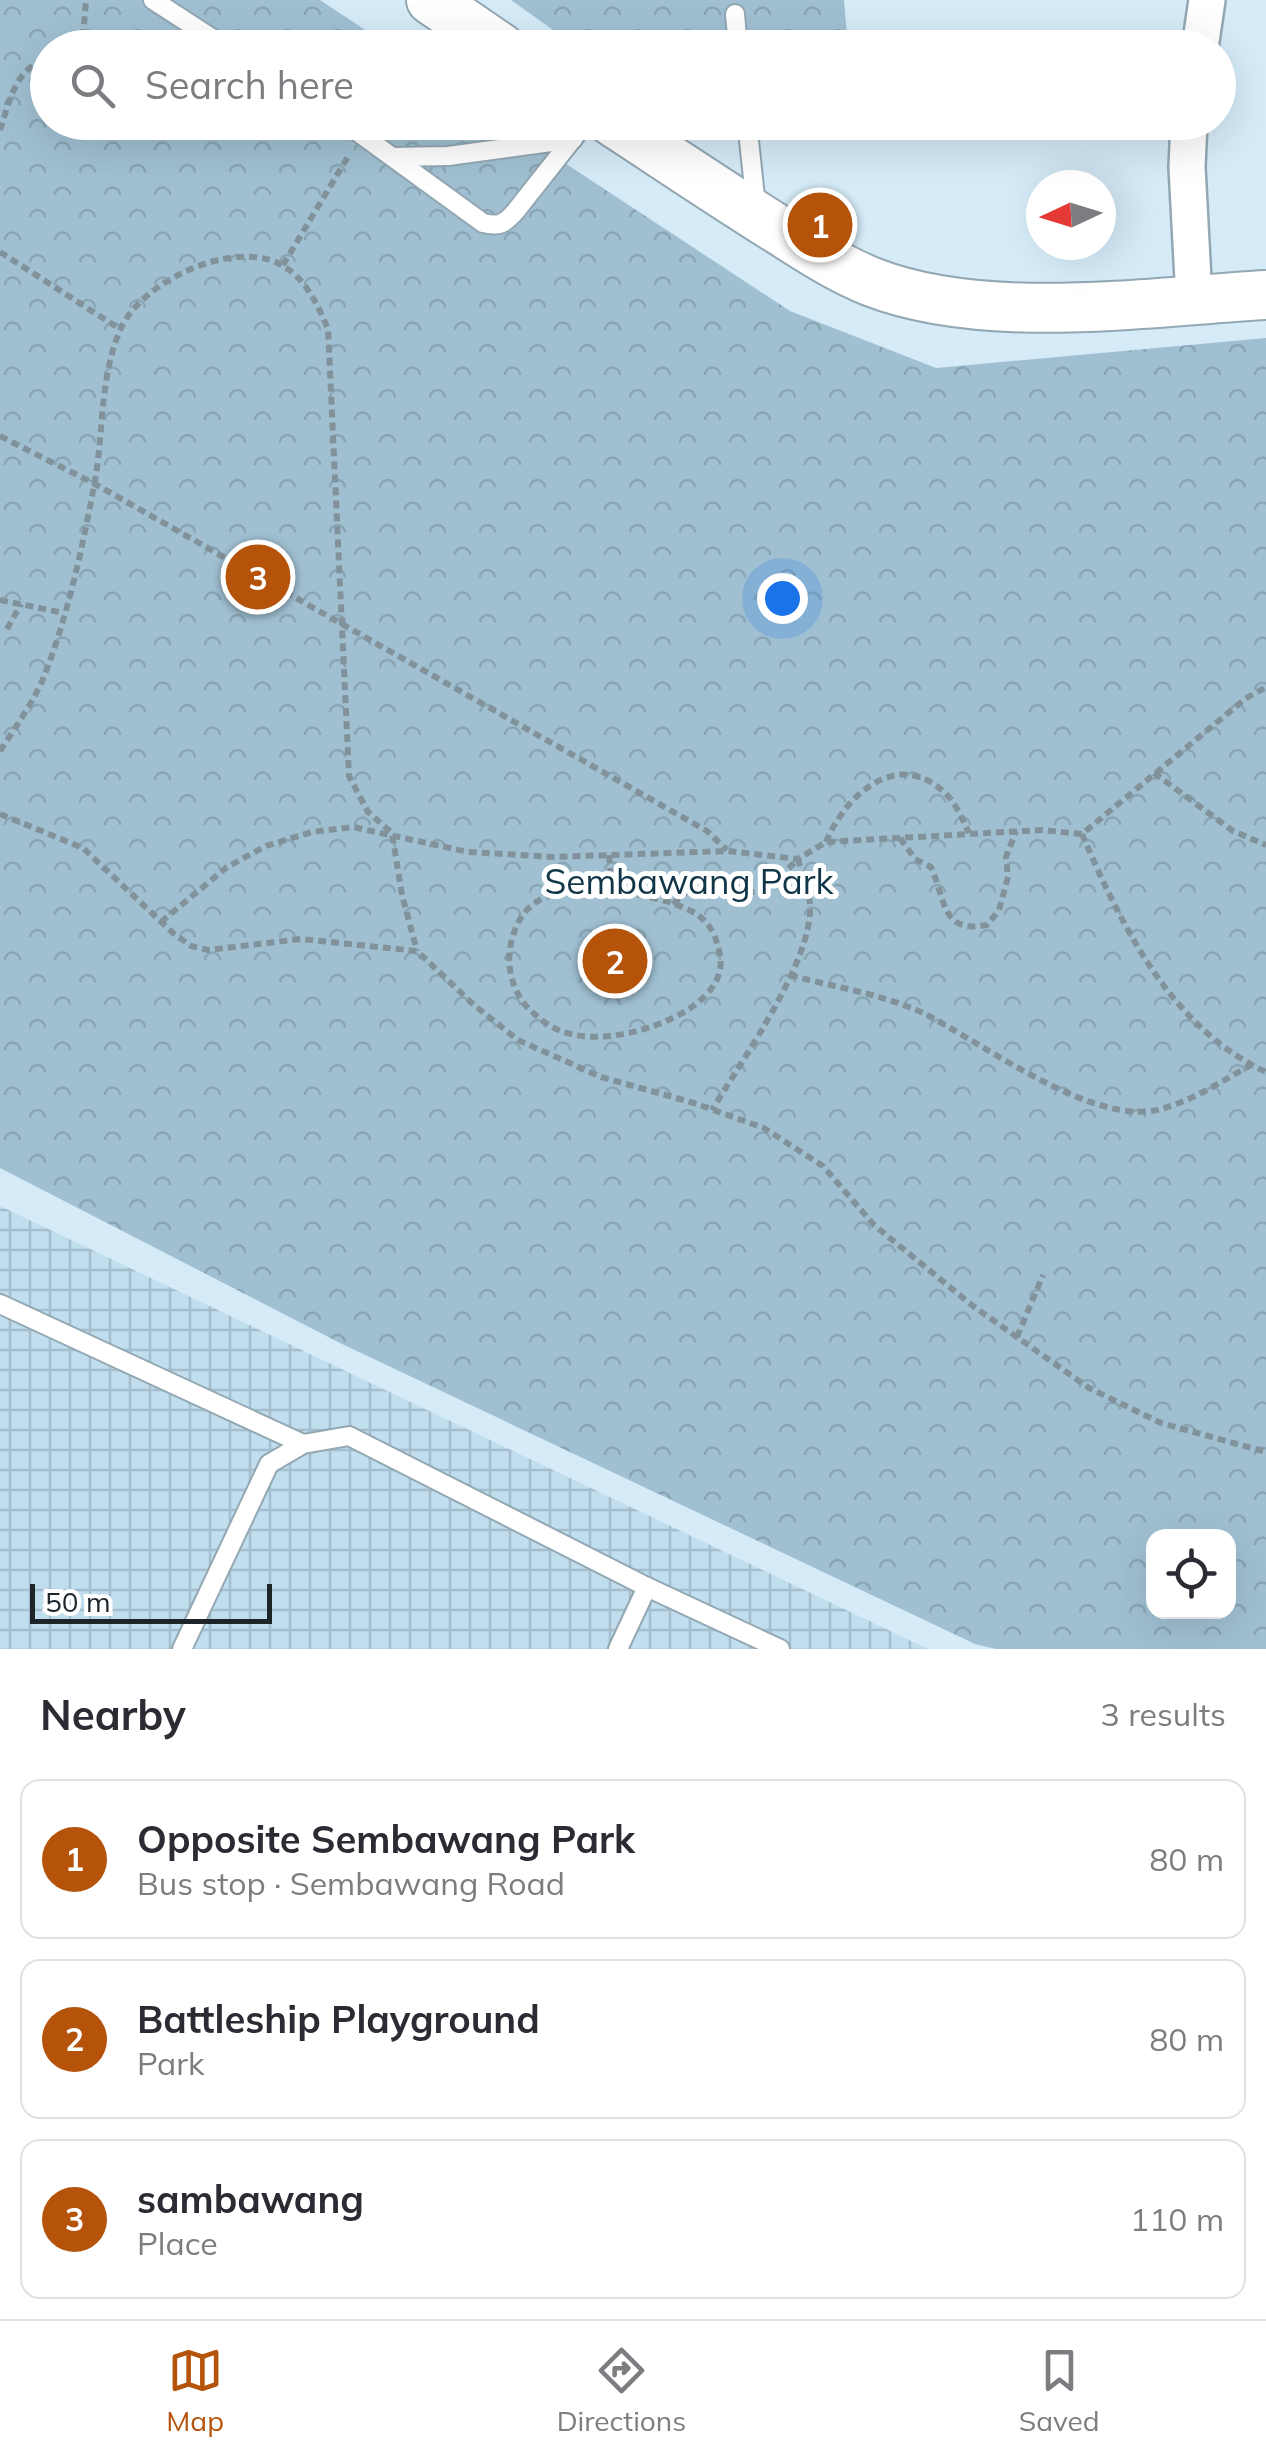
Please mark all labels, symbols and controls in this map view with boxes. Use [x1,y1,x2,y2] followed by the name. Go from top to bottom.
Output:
[30,30,1236,140] search box
[65,58,120,113] icon: search
[145,61,354,109] text: Search here
[1026,170,1116,260] north arrow
[788,188,852,262] pin: 1
[226,540,290,614] pin: 3
[757,573,808,624] your location
[545,859,834,903] park label: Sembawang Park
[582,924,648,998] pin: 2
[1146,1529,1236,1619] map controls
[1146,1529,1236,1619] button: locate
[30,1579,272,1624] scale bar
[45,1584,111,1619] text: 50 m
[40,1688,186,1741] text: Nearby
[1101,1694,1226,1734] text: 3 results
[137,1815,635,1863] text: Opposite Sembawang Park
[65,1839,84,1879] text: 1
[1149,1839,1224,1879] text: 80 m
[137,1863,565,1903] text: Bus stop · Sembawang Road
[137,1995,540,2043] text: Battleship Playground
[65,2019,84,2059] text: 2
[1149,2019,1224,2059] text: 80 m
[137,2043,204,2083] text: Park
[137,2175,364,2223] text: sambawang
[65,2199,84,2239] text: 3
[1130,2199,1224,2239] text: 110 m
[137,2223,218,2263] text: Place
[166,2343,224,2438] tab: Map
[557,2343,686,2438] tab: Directions
[1019,2343,1100,2438] tab: Saved

